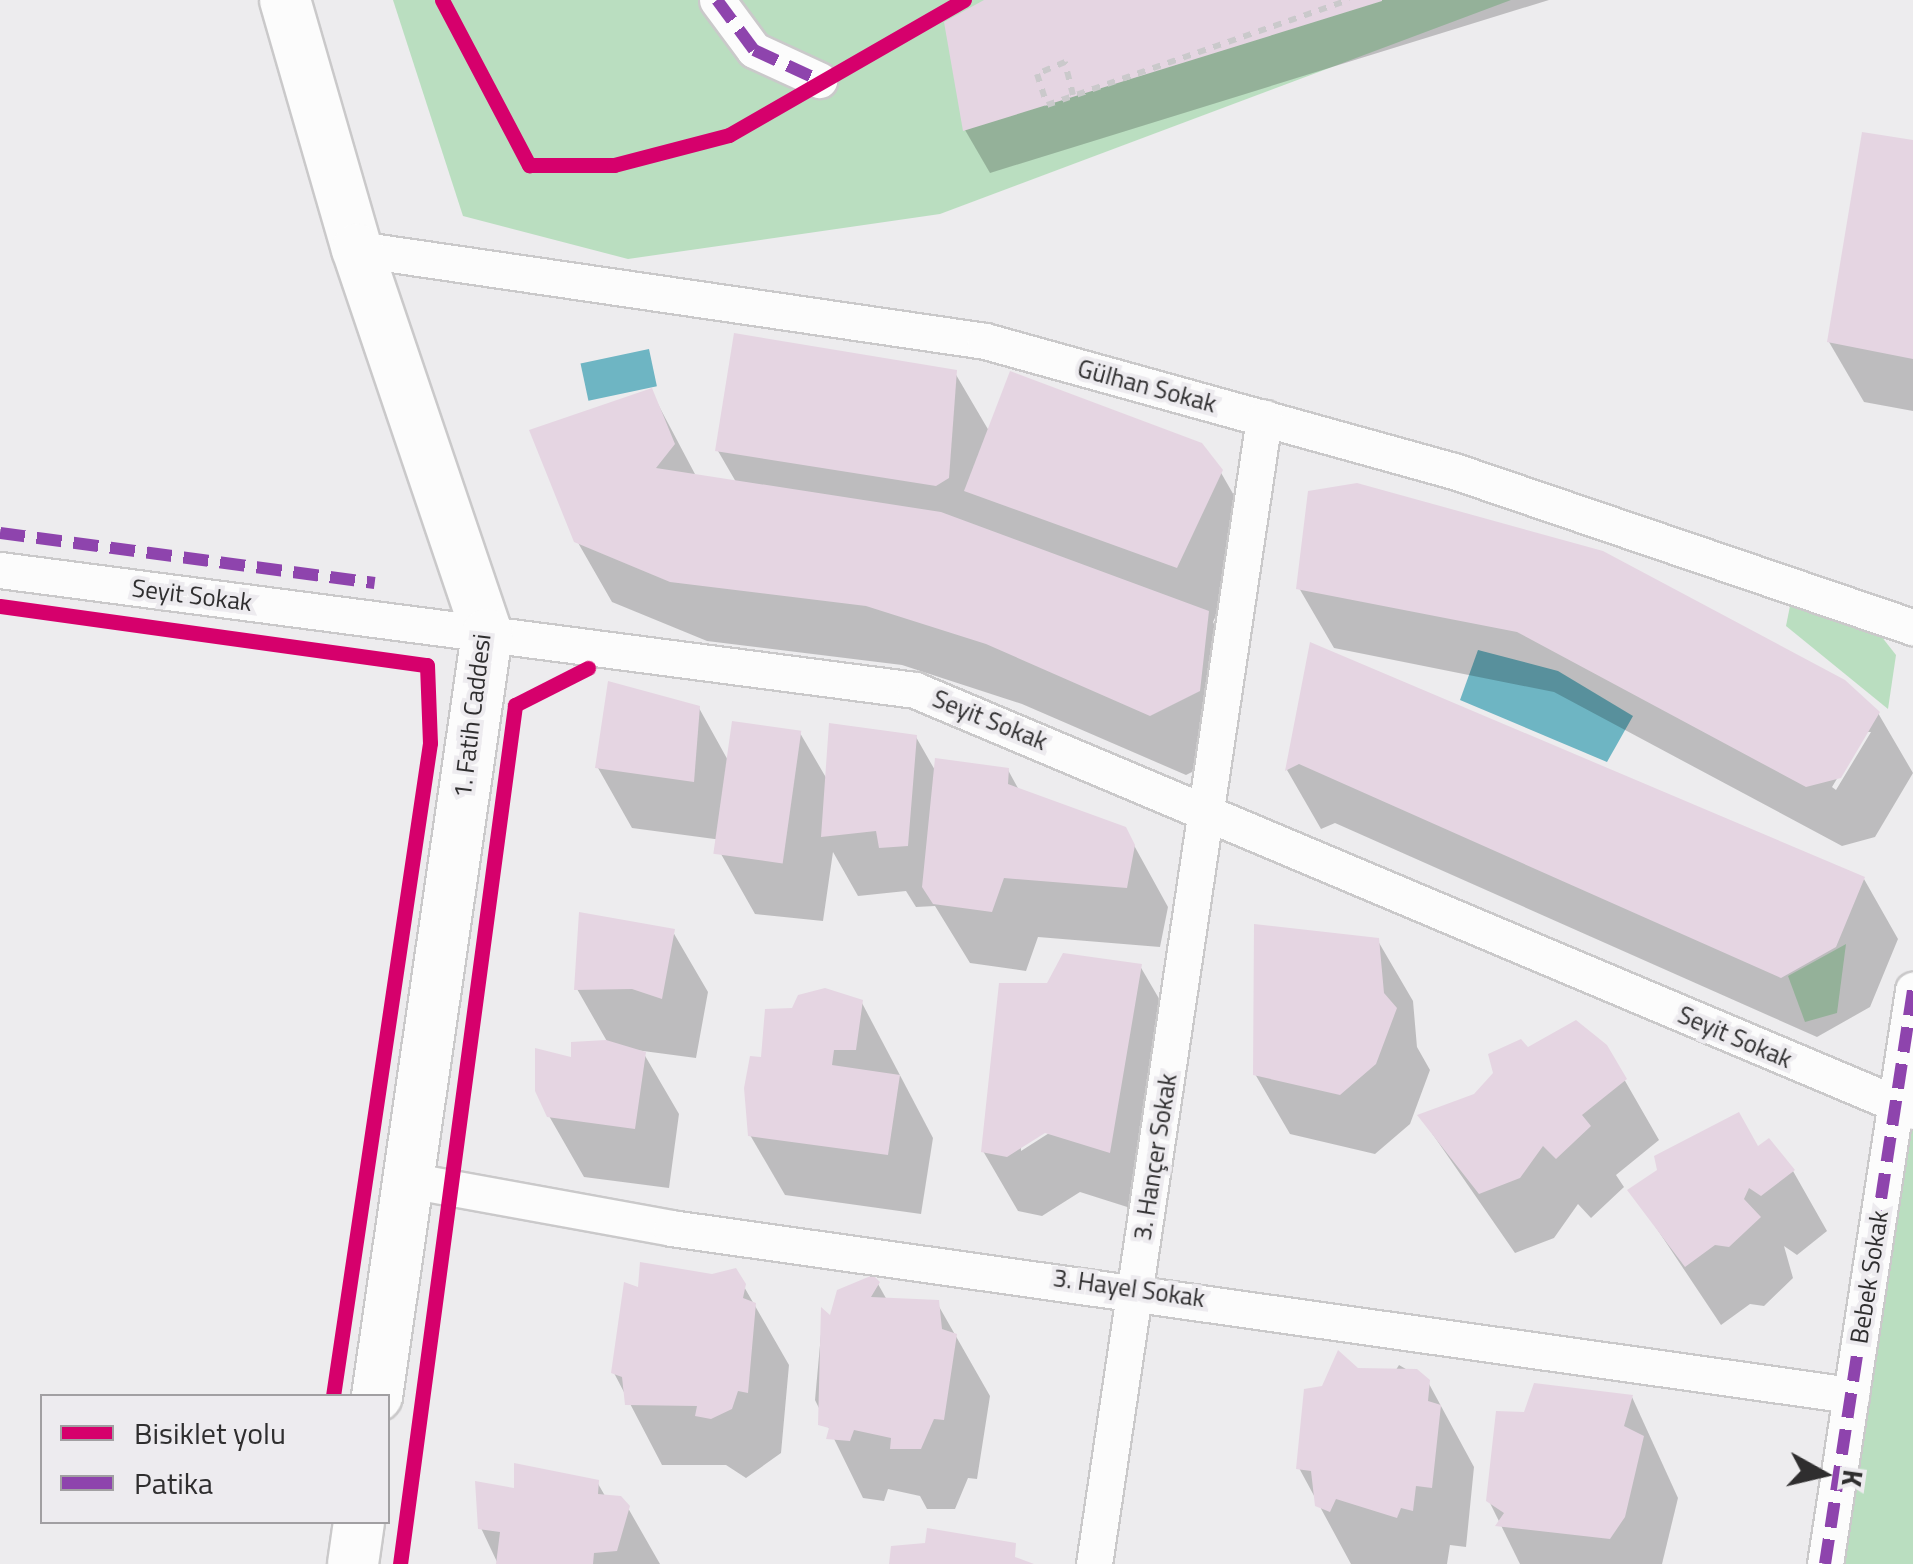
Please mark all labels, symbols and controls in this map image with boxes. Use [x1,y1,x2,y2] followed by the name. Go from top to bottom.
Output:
[1074,353,1220,419] street label: Gülhan Sokak
[130,573,254,617] street label: Seyit Sokak
[447,632,497,800] street label: 1. Fatih Caddesi
[928,683,1052,757] street label: Seyit Sokak
[1673,1000,1797,1074] street label: Seyit Sokak
[1127,1071,1183,1243] street label: 3. Hançer Sokak
[1844,1208,1894,1346] street label: Bebek Sokak
[1051,1262,1207,1314] street label: 3. Hayel Sokak
[40,1394,390,1524] legend
[134,1410,286,1456] text: Bisiklet yolu
[1773,1424,1873,1524] north arrow
[134,1460,213,1506] text: Patika
[1831,1467,1876,1489] text: K

